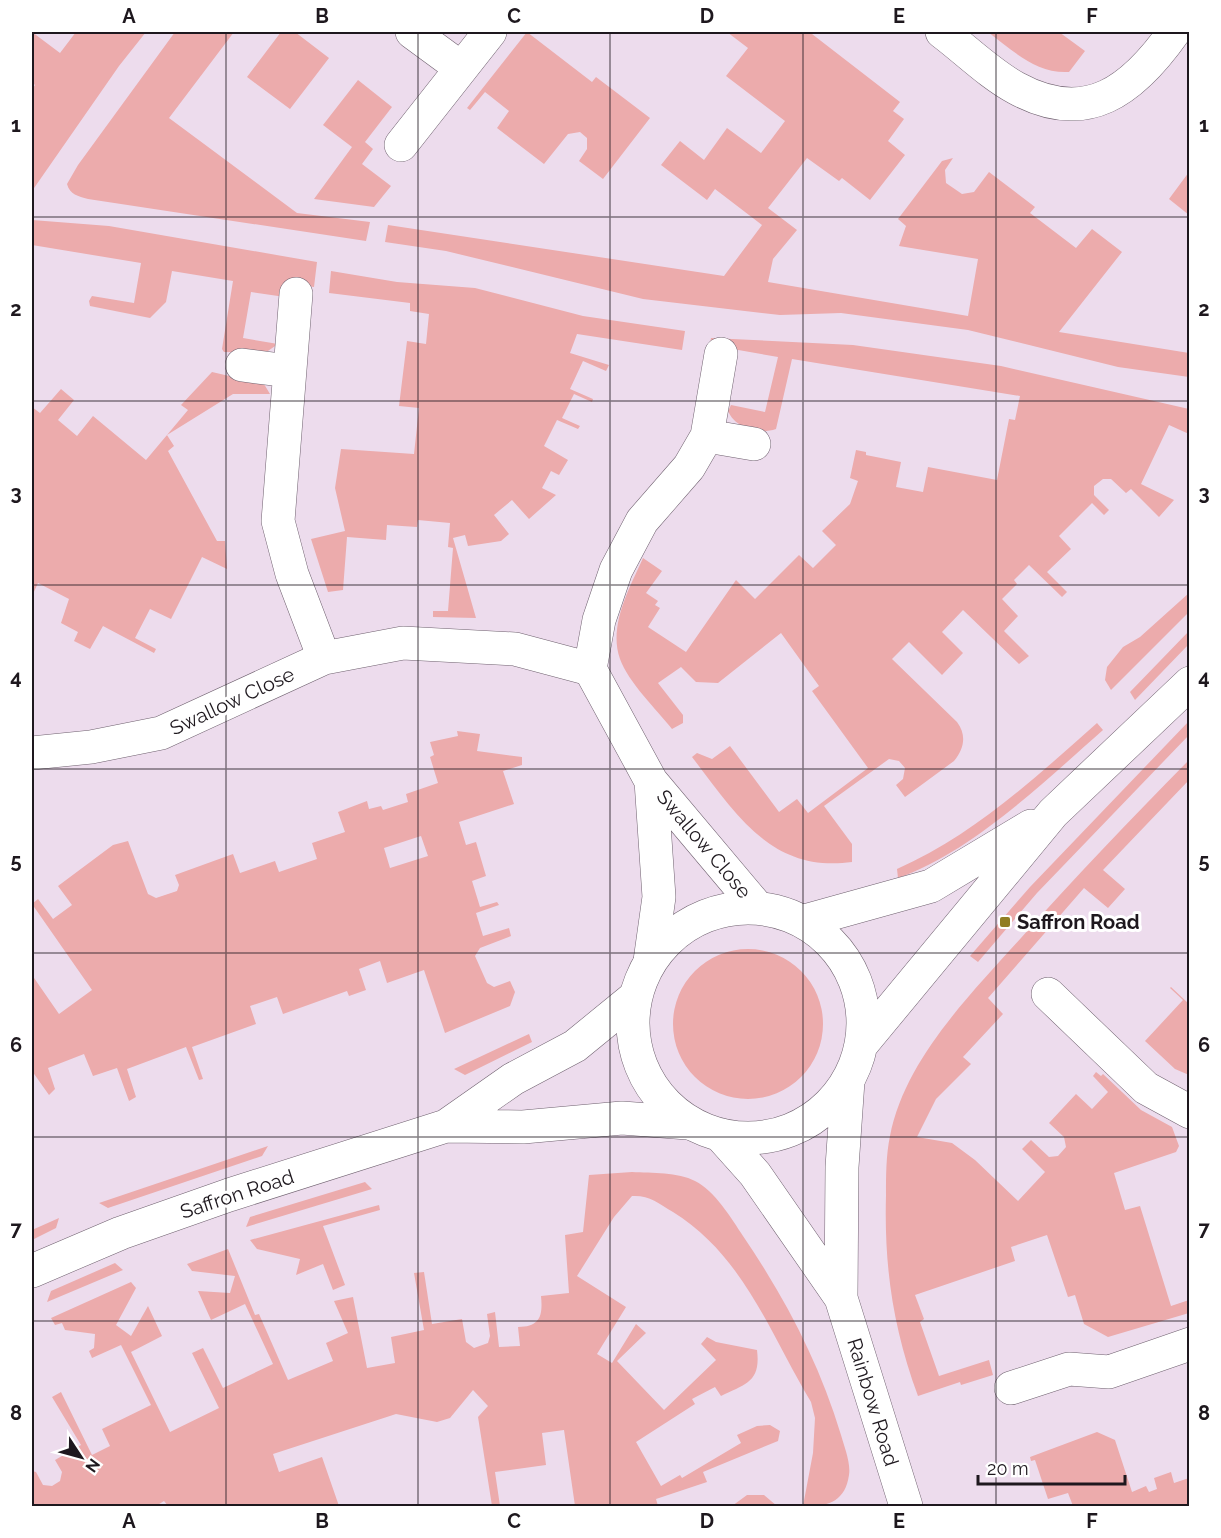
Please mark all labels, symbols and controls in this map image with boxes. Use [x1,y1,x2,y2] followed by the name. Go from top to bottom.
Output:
[122,4,136,28] text: A
[315,4,329,28] text: B
[507,4,521,28] text: C
[700,4,714,28] text: D
[893,4,905,28] text: E
[1086,4,1098,28] text: F
[11,113,21,137] text: 1
[1199,113,1209,137] text: 1
[10,297,22,321] text: 2
[1198,297,1210,321] text: 2
[10,481,22,505] text: 3
[1198,481,1210,505] text: 3
[166,662,298,740] street label: Swallow Close
[10,665,22,689] text: 4
[1198,665,1210,689] text: 4
[652,785,757,903] street label: Swallow Close
[10,849,22,873] text: 5
[1198,849,1210,873] text: 5
[1017,910,1140,934] place label: Saffron Road
[998,915,1012,929] marker: Saffron Road
[10,1033,22,1057] text: 6
[1198,1033,1210,1057] text: 6
[177,1164,297,1224] street label: Saffron Road
[10,1217,22,1241] text: 7
[1198,1217,1210,1241] text: 7
[842,1335,904,1469] street label: Rainbow Road
[10,1401,22,1425] text: 8
[1198,1401,1210,1425] text: 8
[51,1427,111,1487] north arrow
[978,1448,1125,1486] scale bar
[81,1455,104,1476] text: N
[987,1458,1029,1479] text: 20 m
[122,1509,136,1533] text: A
[315,1509,329,1533] text: B
[507,1509,521,1533] text: C
[700,1509,714,1533] text: D
[893,1509,905,1533] text: E
[1086,1509,1098,1533] text: F

